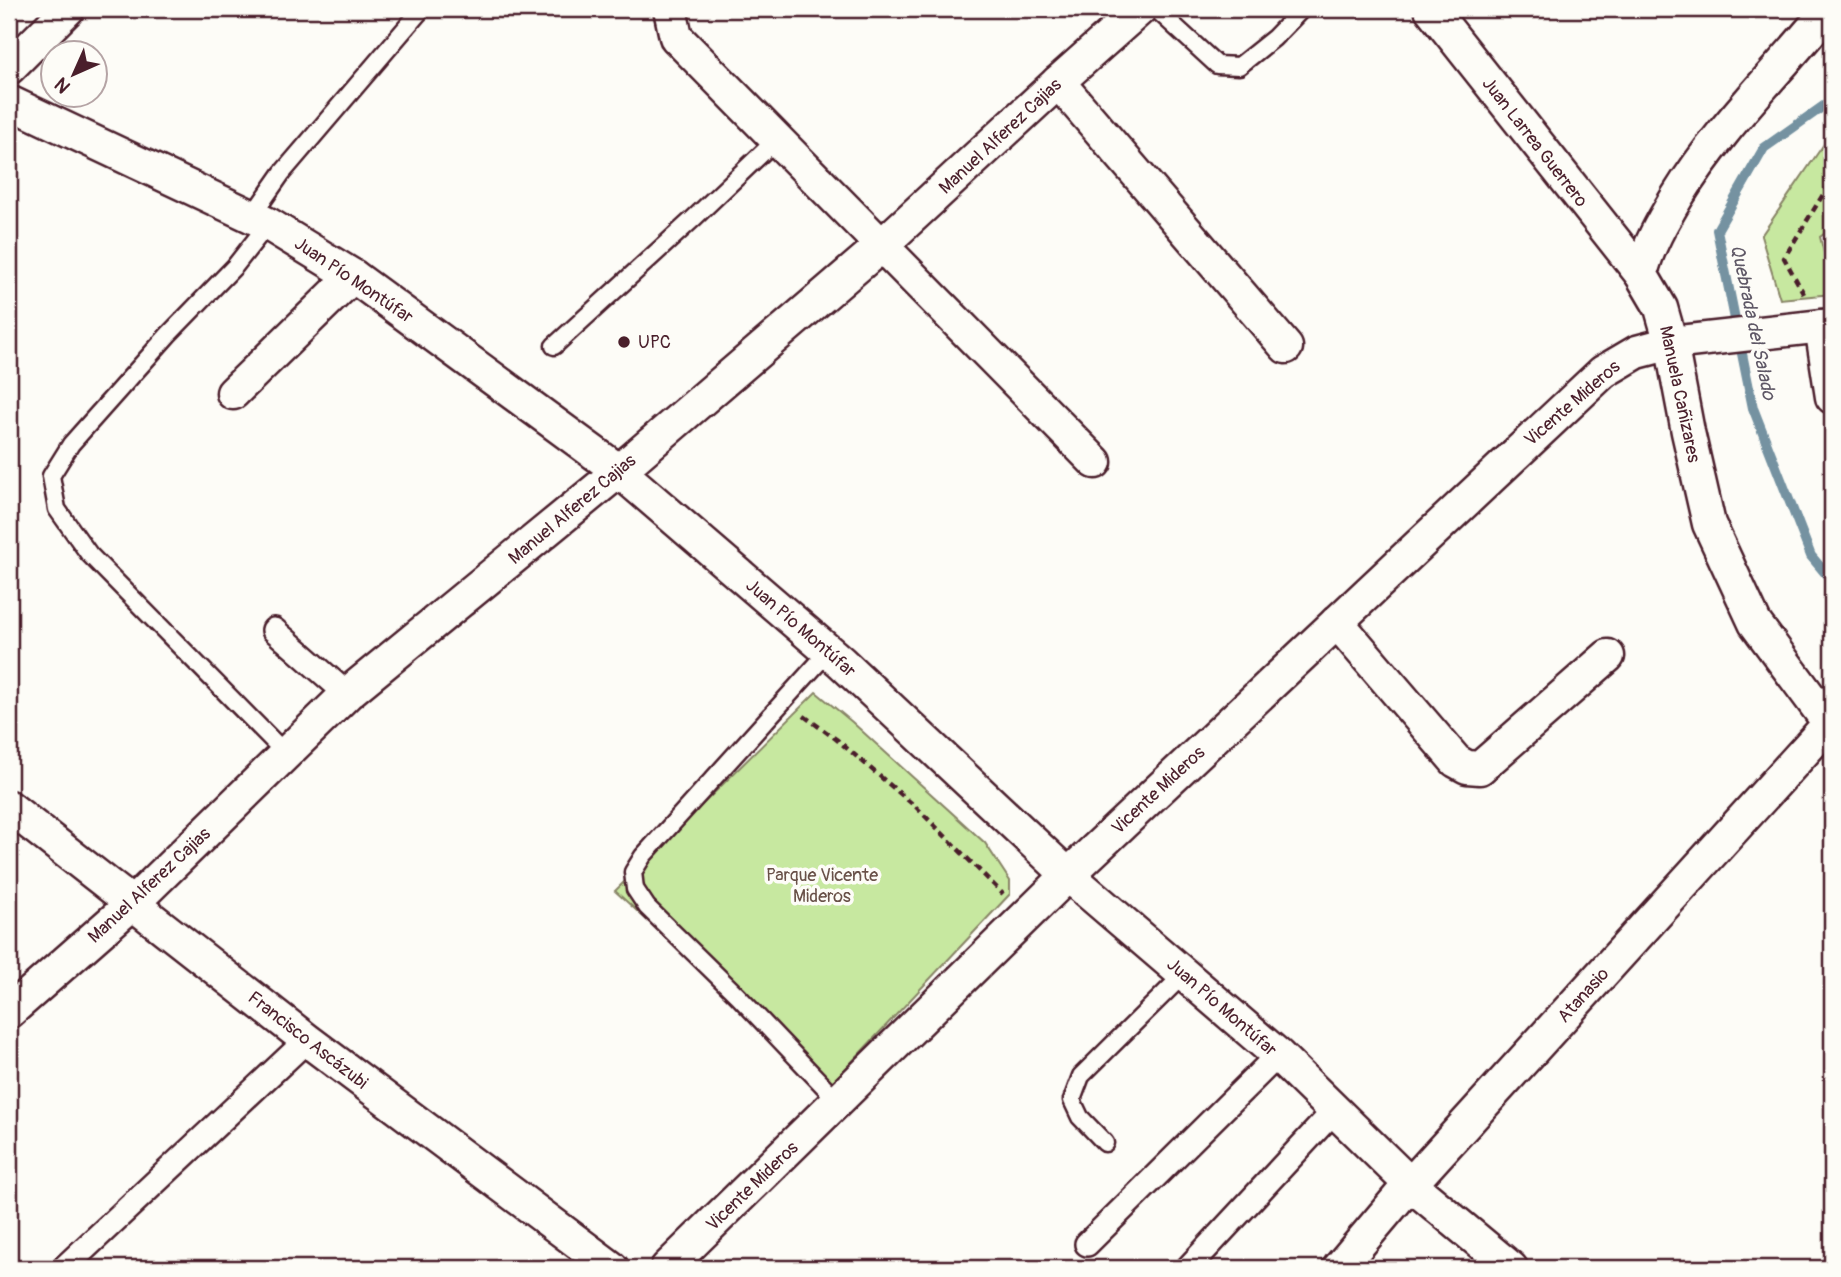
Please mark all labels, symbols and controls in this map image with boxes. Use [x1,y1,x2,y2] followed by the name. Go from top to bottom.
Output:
[38,38,108,108] north arrow
[50,72,76,98] text: N
[1477,73,1593,212] street label: Juan Larrea Guerrero
[934,74,1067,199] street label: Manuel Alferez Cajias
[290,232,418,329] street label: Juan Pío Montúfar
[1725,243,1782,404] water label: Quebrada del Salado
[1654,324,1705,465] street label: Manuela Cañizares
[638,331,671,354] place label: UPC
[616,334,632,350] marker: UPC
[1520,355,1625,451] street label: Vicente Mideros
[504,449,641,569] street label: Manuel Alferez Cajias
[741,574,861,683] street label: Juan Pío Montúfar
[1107,741,1210,840] street label: Vicente Mideros
[83,823,216,948] street label: Manuel Alferez Cajias
[766,864,878,908] park label: Parque Vicente Mideros
[1162,953,1282,1062] street label: Juan Pío Montúfar
[1553,963,1614,1028] street label: Atanasio
[243,986,372,1094] street label: Francisco Ascázubi
[701,1137,803,1236] street label: Vicente Mideros

